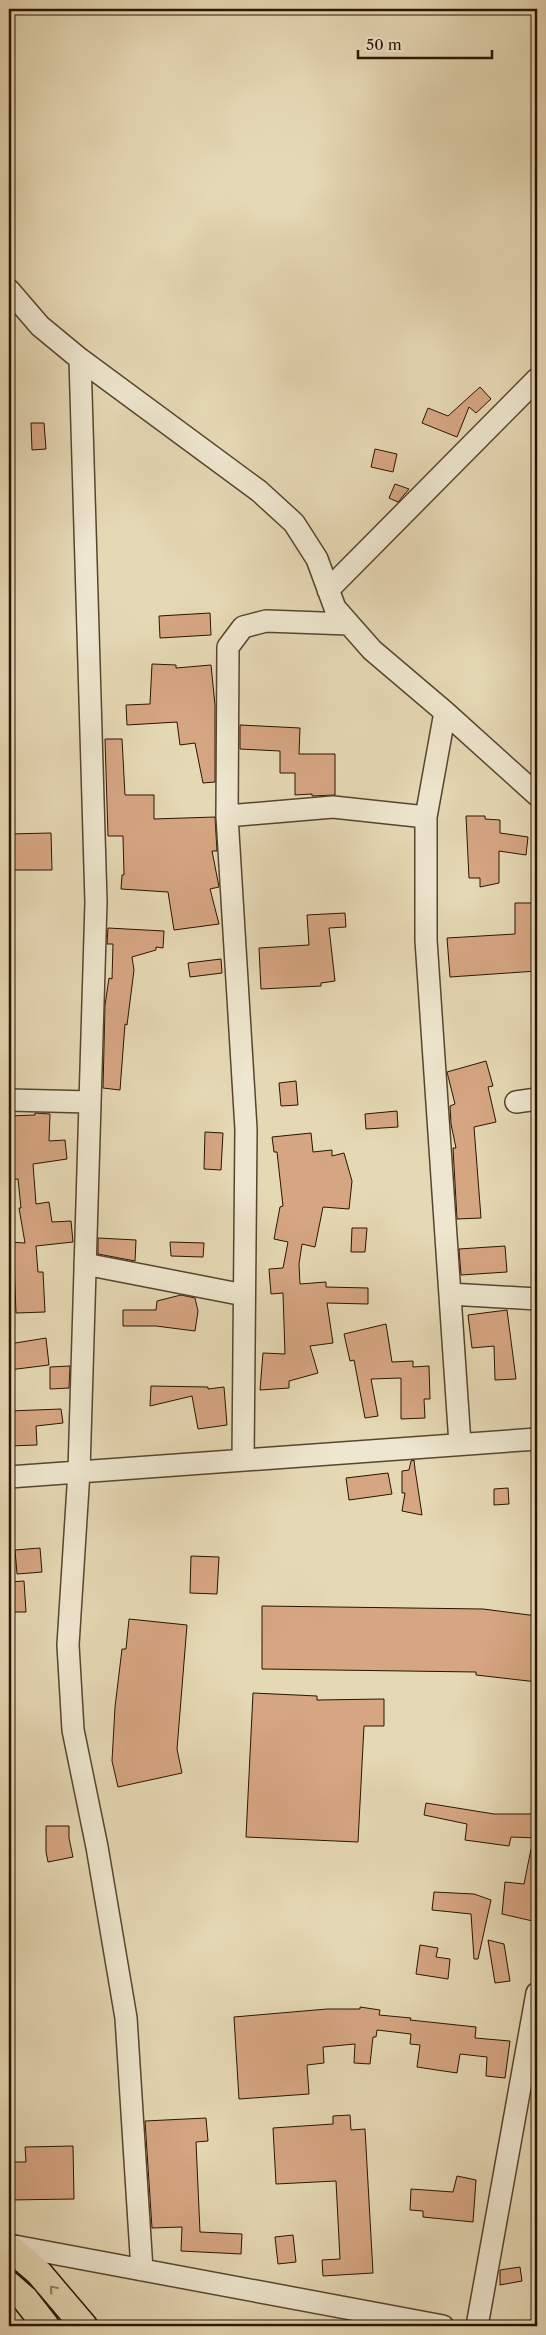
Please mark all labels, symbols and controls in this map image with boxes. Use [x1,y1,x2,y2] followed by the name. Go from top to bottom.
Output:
[358,28,492,60] scale bar
[366,35,402,54] text: 50 m
[49,2285,58,2294] one-way arrow

